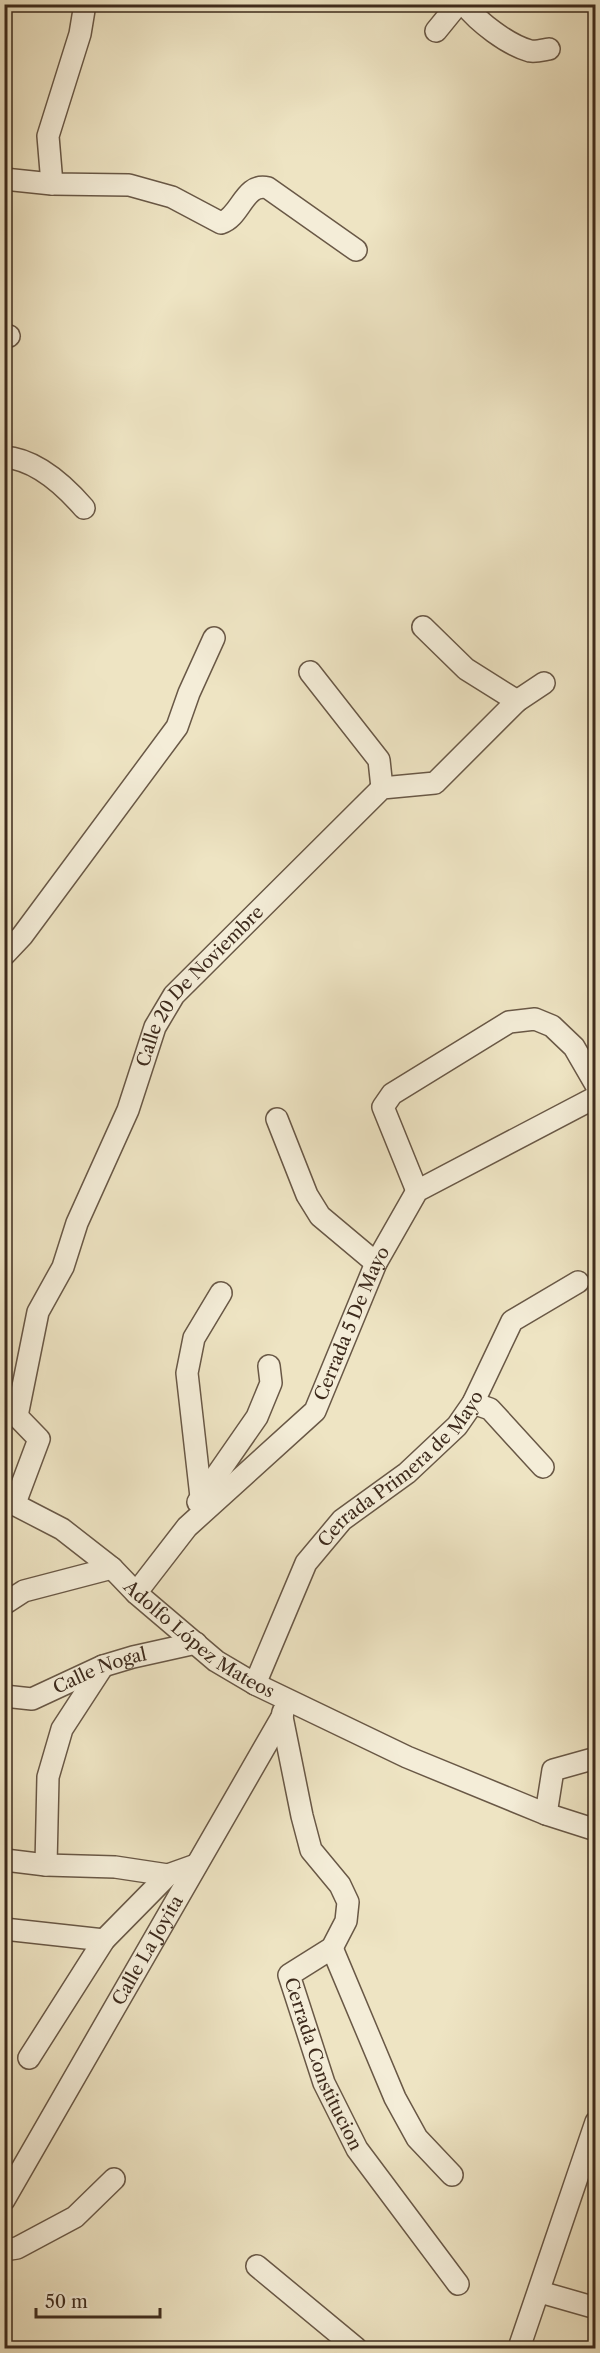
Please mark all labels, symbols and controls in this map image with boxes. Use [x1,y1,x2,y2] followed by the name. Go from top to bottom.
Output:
[132,901,268,1070] street label: Calle 20 De Noviembre
[309,1242,394,1404] street label: Cerrada 5 De Mayo
[313,1387,488,1551] street label: Cerrada Primera de Mayo
[118,1575,278,1703] street label: Adolfo López Mateos
[50,1643,149,1699] street label: Calle Nogal
[107,1891,188,2009] street label: Calle La Joyita
[280,1975,367,2154] street label: Cerrada Constitucion
[36,2281,160,2319] scale bar
[45,2291,88,2313] text: 50 m

